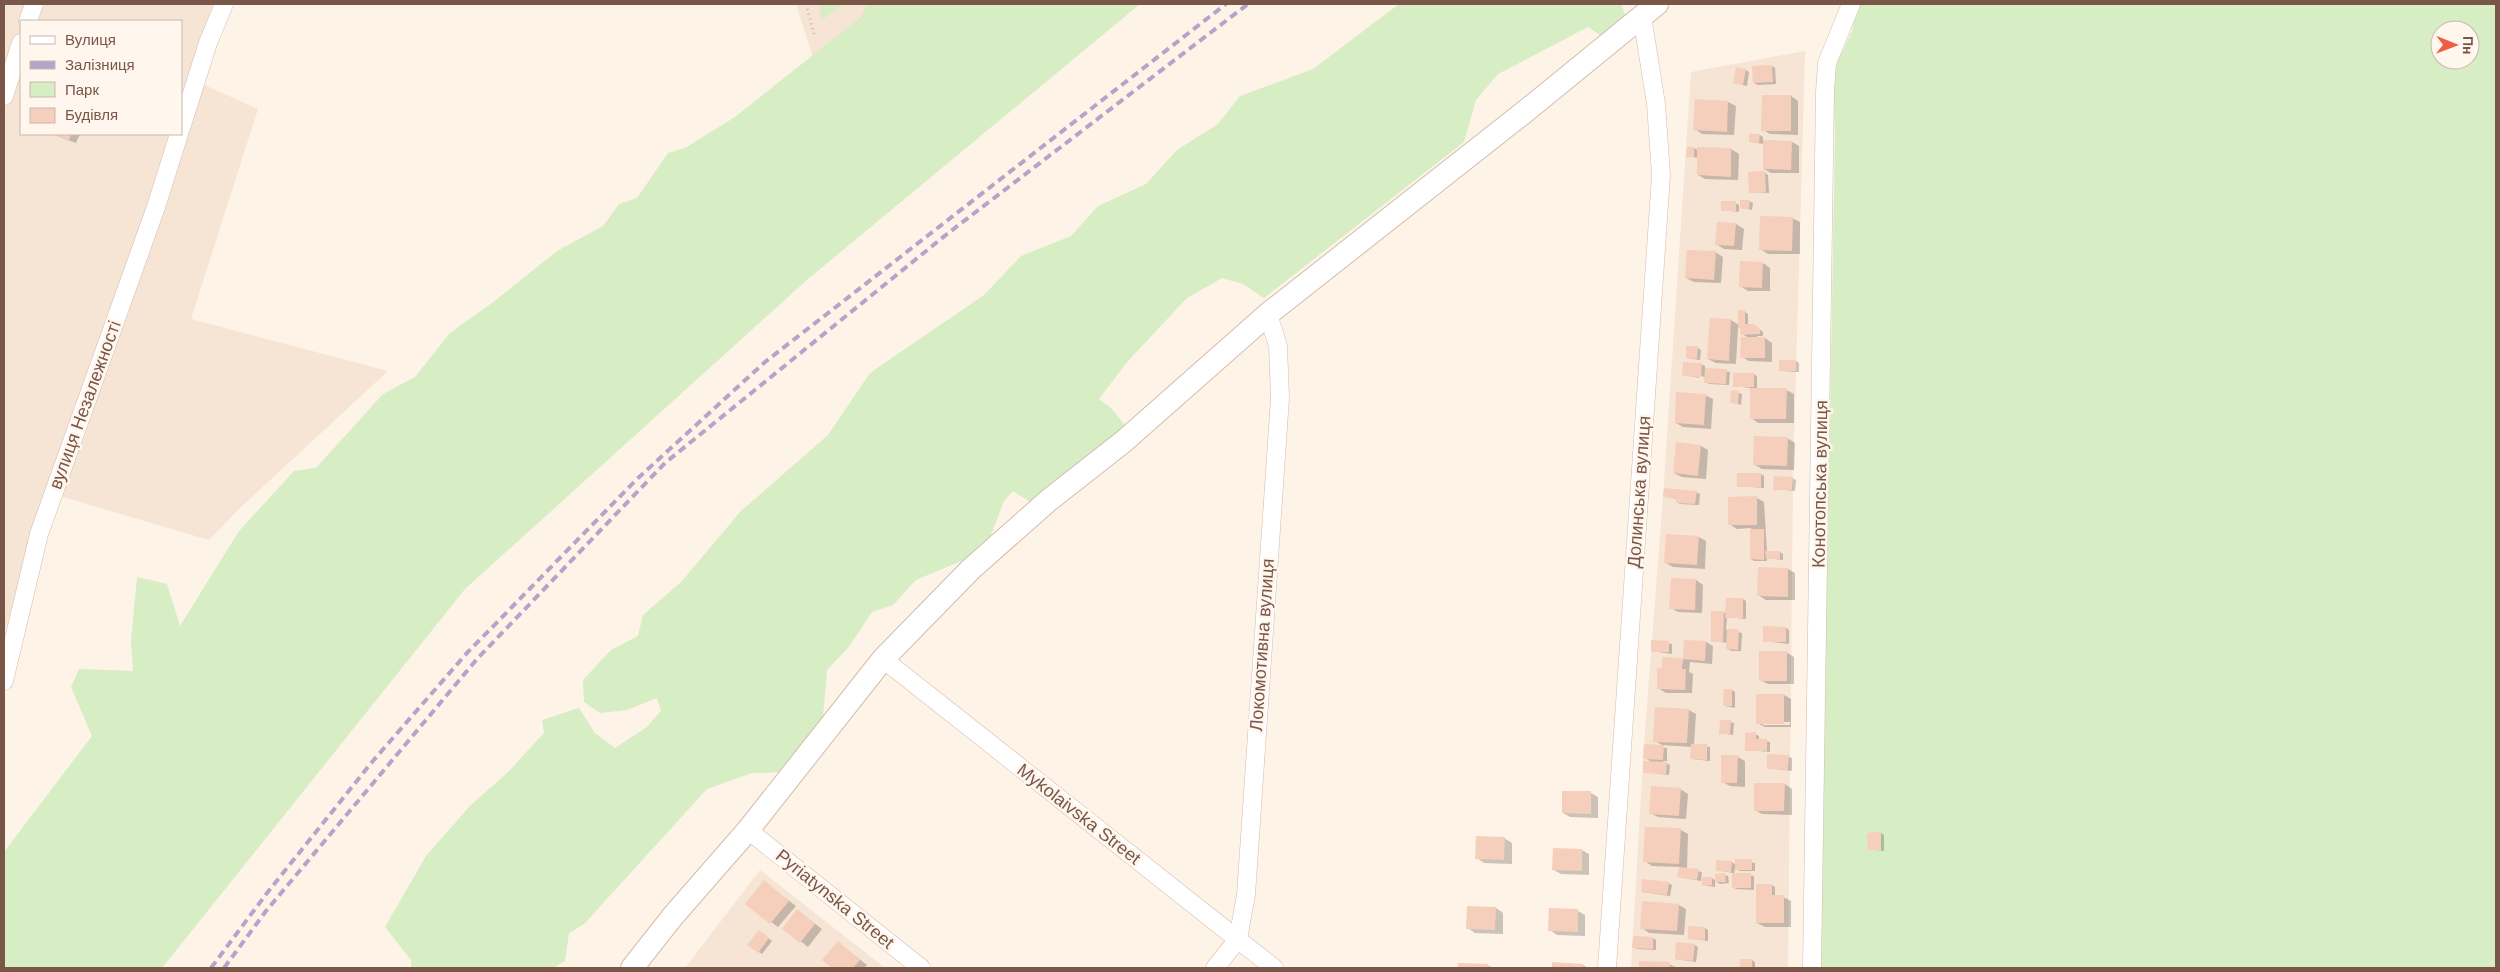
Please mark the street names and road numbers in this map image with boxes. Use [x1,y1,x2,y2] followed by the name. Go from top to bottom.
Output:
[45,318,125,492] street label: вулиця Незалежності
[1809,400,1831,568] street label: Конотопська вулиця
[1624,415,1654,569] street label: Долинська вулиця
[1246,558,1278,732] street label: Локомотивна вулиця
[1013,760,1145,868] street label: Mykolaivska Street
[772,845,898,953] street label: Pyriatynska Street

